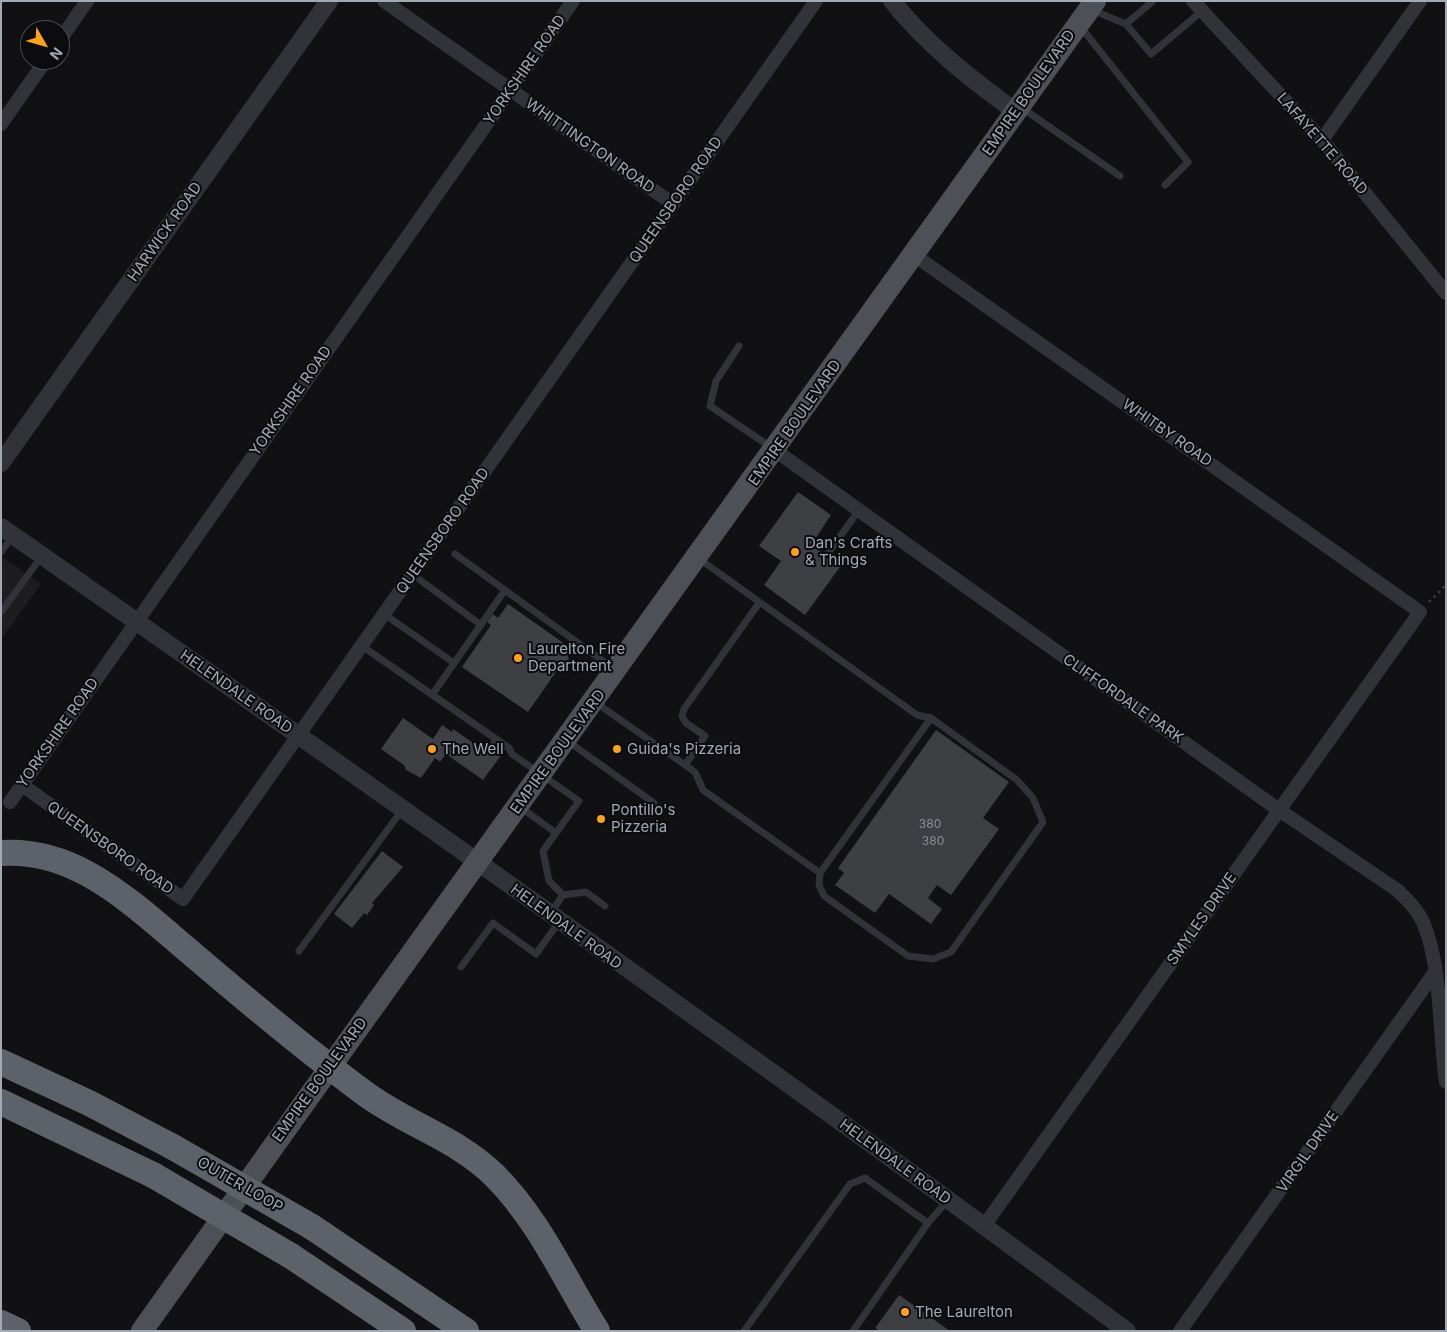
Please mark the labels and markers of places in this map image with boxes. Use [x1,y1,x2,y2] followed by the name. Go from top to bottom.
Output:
[805,534,892,569] place label: Dan's Crafts & Things
[789,546,801,558] marker: Dan's Crafts & Things
[528,640,625,675] place label: Laurelton Fire Department
[512,652,524,664] marker: Laurelton Fire Department
[442,740,504,758] place label: The Well
[627,740,741,758] place label: Guida's Pizzeria
[426,743,438,755] marker: The Well
[611,743,623,755] marker: Guida's Pizzeria
[611,801,675,836] place label: Pontillo's Pizzeria
[595,813,607,825] marker: Pontillo's Pizzeria
[915,1303,1013,1321] place label: The Laurelton
[899,1306,911,1318] marker: The Laurelton

